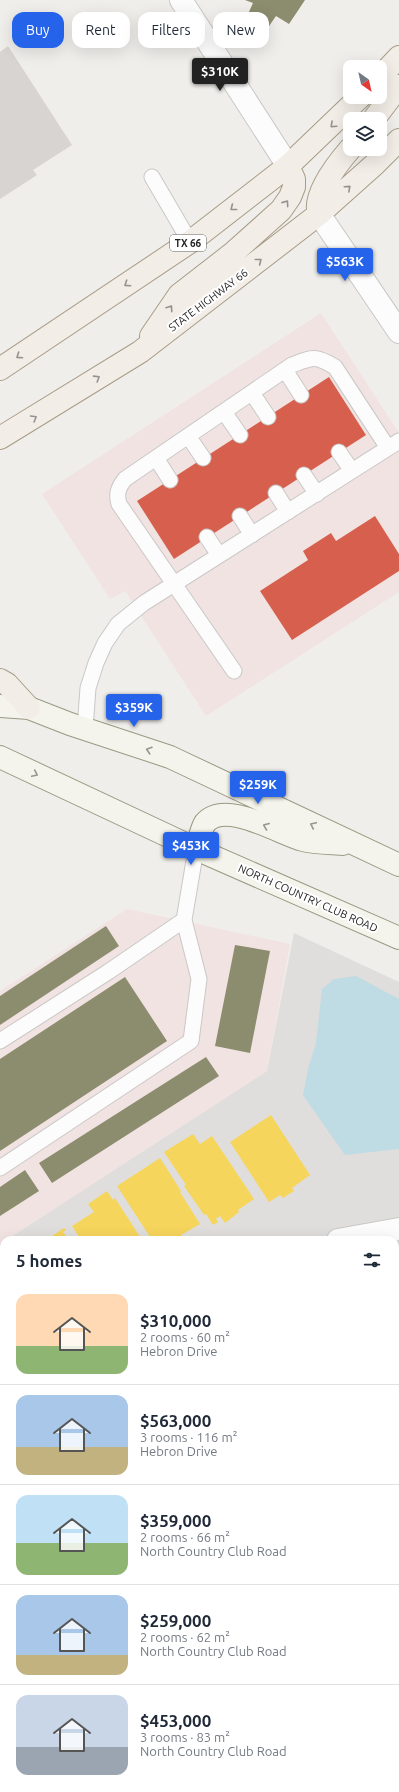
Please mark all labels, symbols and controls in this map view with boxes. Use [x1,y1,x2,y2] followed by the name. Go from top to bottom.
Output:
[12,12,64,48] chip: Buy
[72,12,130,48] chip: Rent
[138,12,205,48] chip: Filters
[213,12,269,48] chip: New
[192,58,248,92] pin: $310K
[343,60,387,104] north arrow
[343,60,387,156] map controls
[201,64,239,78] text: $310K
[343,112,387,156] button: layers
[330,120,337,127] one-way arrow
[344,186,351,193] one-way arrow
[281,200,288,207] one-way arrow
[231,204,238,211] one-way arrow
[170,235,206,251] road number: TX 66
[317,248,373,282] pin: $563K
[326,254,364,268] text: $563K
[255,259,262,266] one-way arrow
[166,266,250,334] street label: STATE HIGHWAY 66
[125,279,132,286] one-way arrow
[165,306,172,313] one-way arrow
[16,351,23,359] one-way arrow
[93,376,100,383] one-way arrow
[29,415,36,422] one-way arrow
[106,694,162,728] pin: $359K
[115,700,153,714] text: $359K
[146,747,153,755] one-way arrow
[31,769,39,777] one-way arrow
[230,771,286,805] pin: $259K
[239,777,277,791] text: $259K
[310,821,317,829] one-way arrow
[262,822,269,830] one-way arrow
[163,832,219,866] pin: $453K
[172,838,210,852] text: $453K
[236,862,380,934] street label: NORTH COUNTRY CLUB ROAD
[361,1249,383,1271] icon: filters
[16,1251,82,1270] text: 5 homes
[48,1310,96,1358] icon: home
[140,1311,211,1330] text: $310,000
[140,1330,230,1344] text: 2 rooms · 60 m²
[140,1344,218,1358] text: Hebron Drive
[48,1411,96,1459] icon: home
[140,1411,211,1430] text: $563,000
[140,1430,237,1444] text: 3 rooms · 116 m²
[140,1444,218,1458] text: Hebron Drive
[48,1511,96,1559] icon: home
[140,1511,211,1530] text: $359,000
[140,1530,230,1544] text: 2 rooms · 66 m²
[140,1544,287,1558] text: North Country Club Road
[48,1611,96,1659] icon: home
[140,1611,211,1630] text: $259,000
[140,1630,230,1644] text: 2 rooms · 62 m²
[140,1644,287,1658] text: North Country Club Road
[48,1711,96,1759] icon: home
[140,1711,211,1730] text: $453,000
[140,1730,230,1744] text: 3 rooms · 83 m²
[140,1744,287,1758] text: North Country Club Road

